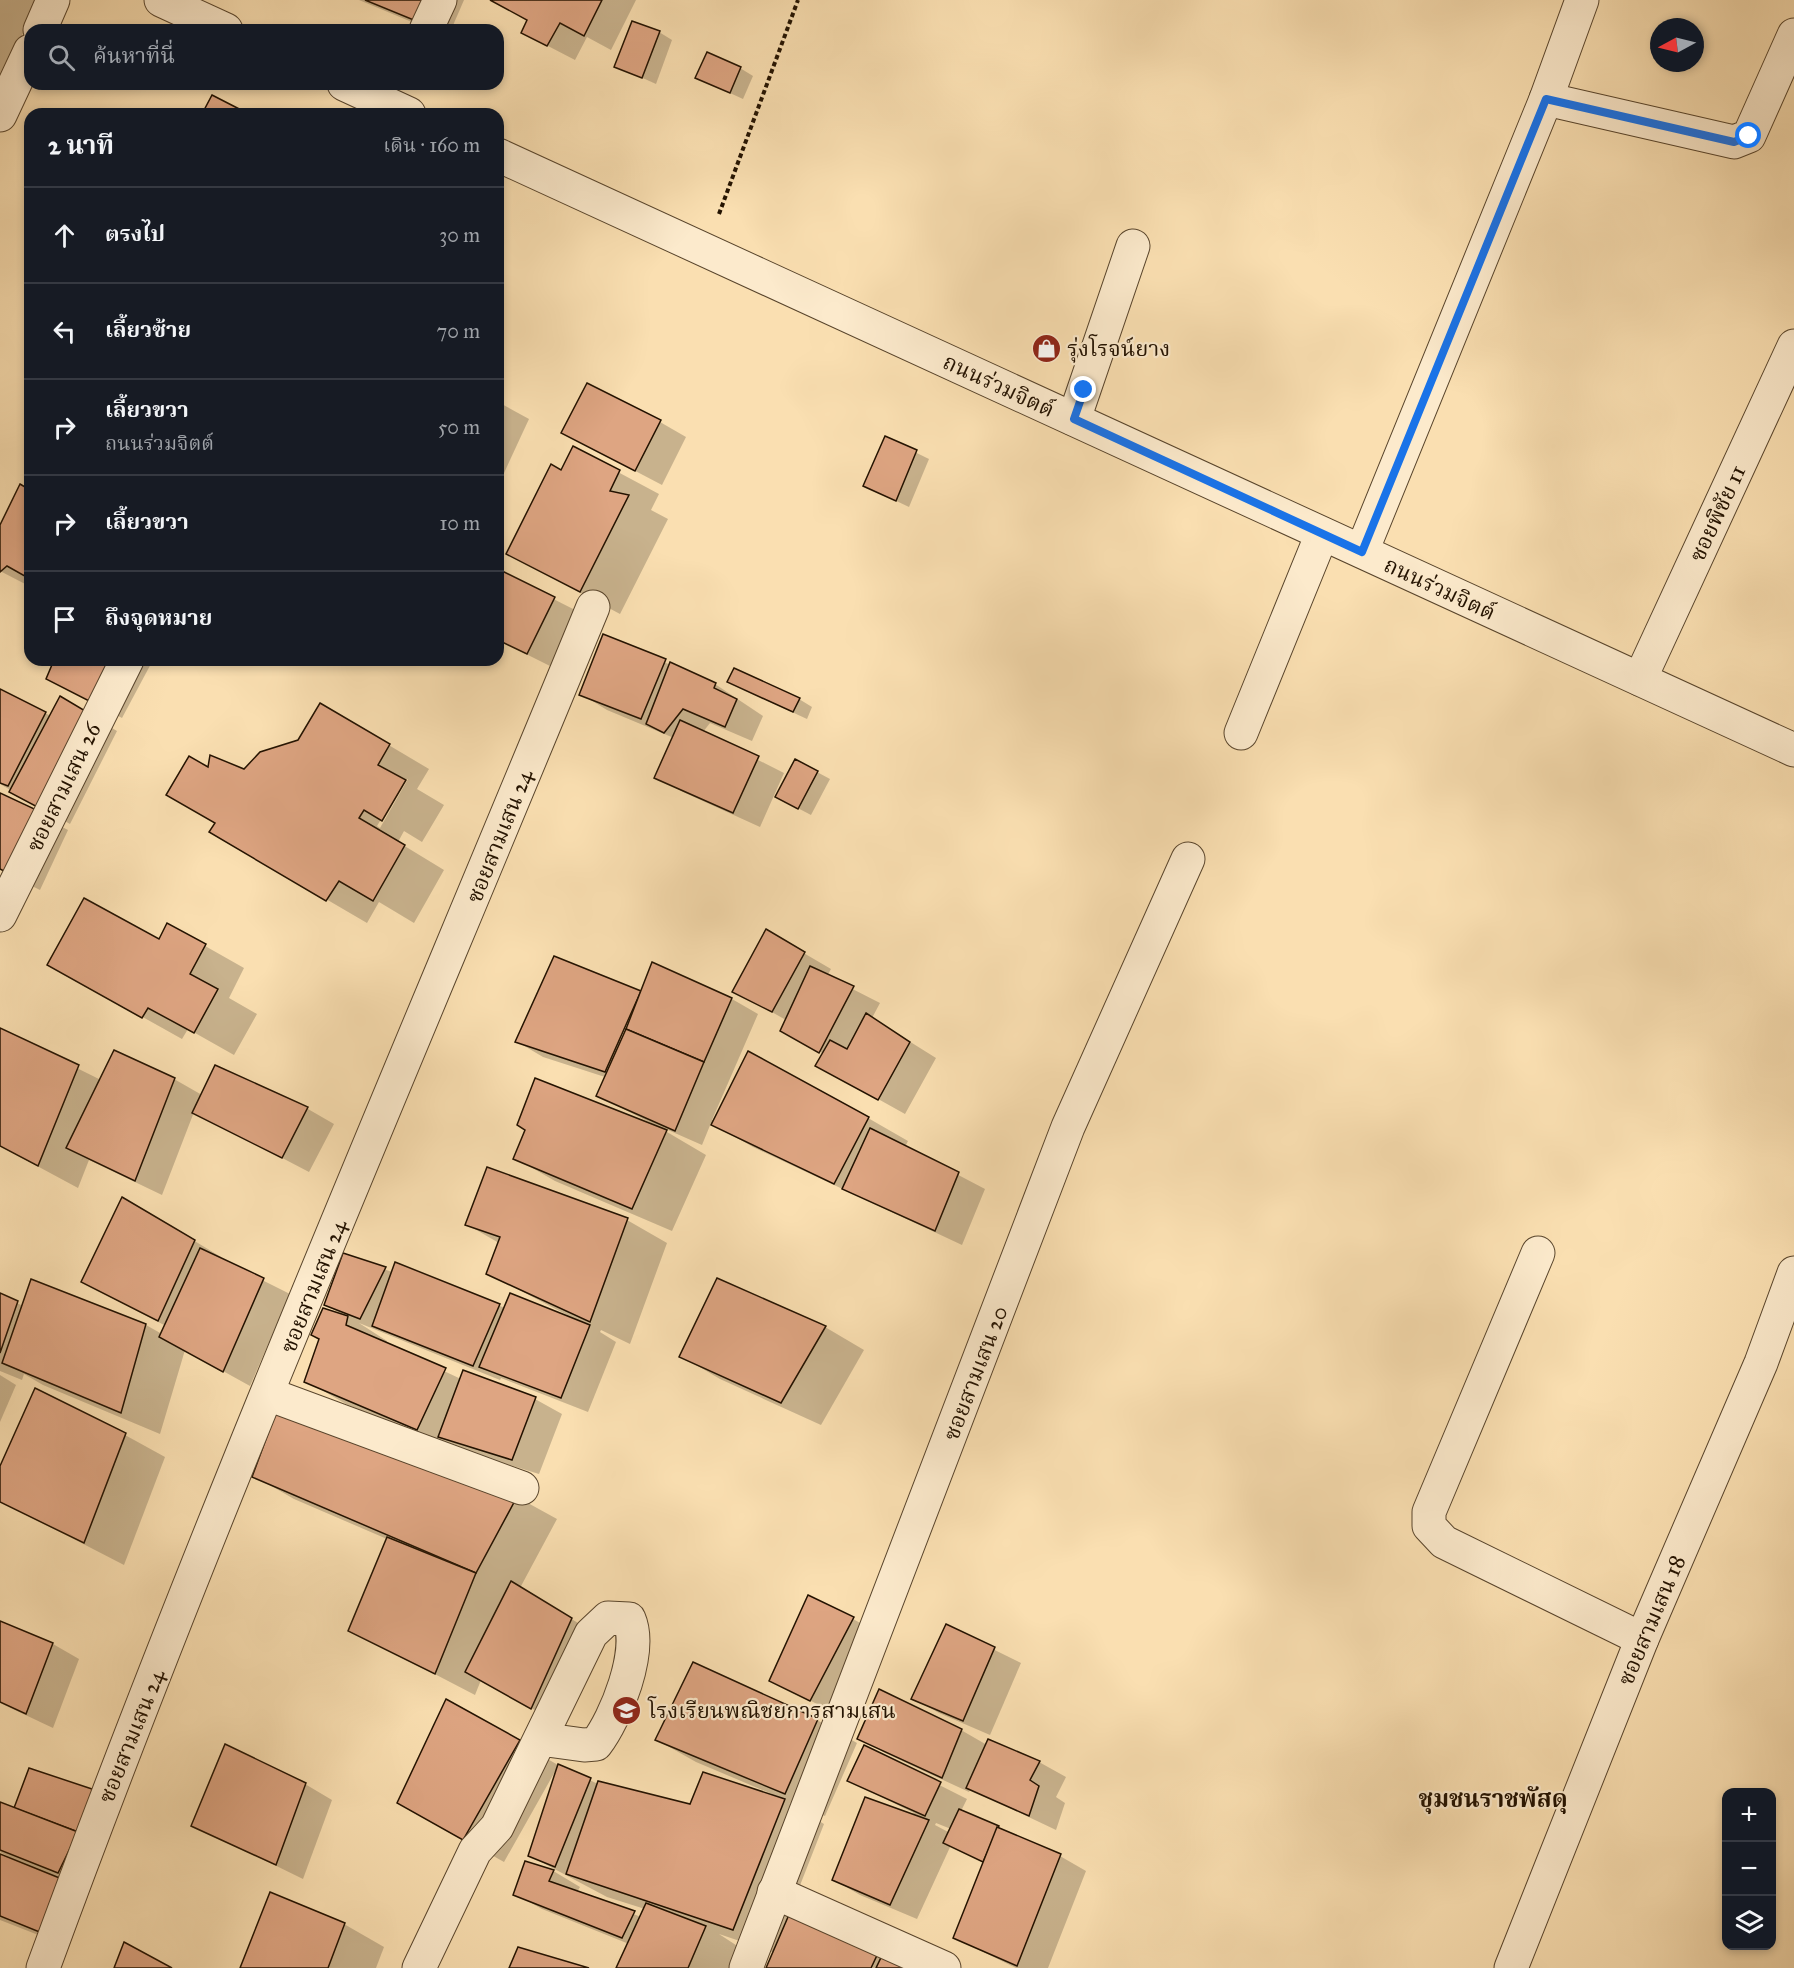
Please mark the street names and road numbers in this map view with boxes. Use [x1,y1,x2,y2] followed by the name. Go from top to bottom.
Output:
[939,348,1059,423] street label: ถนนร่วมจิตต์
[1683,461,1751,566] street label: ซอยพิชัย 11
[1380,551,1500,626] street label: ถนนร่วมจิตต์
[21,718,107,856] street label: ซอยสามเสน 26
[460,765,539,907] street label: ซอยสามเสน 24
[274,1215,353,1357] street label: ซอยสามเสน 24
[937,1302,1013,1444] street label: ซอยสามเสน 20
[1612,1551,1691,1689] street label: ซอยสามเสน 18
[92,1665,171,1807] street label: ซอยสามเสน 24

